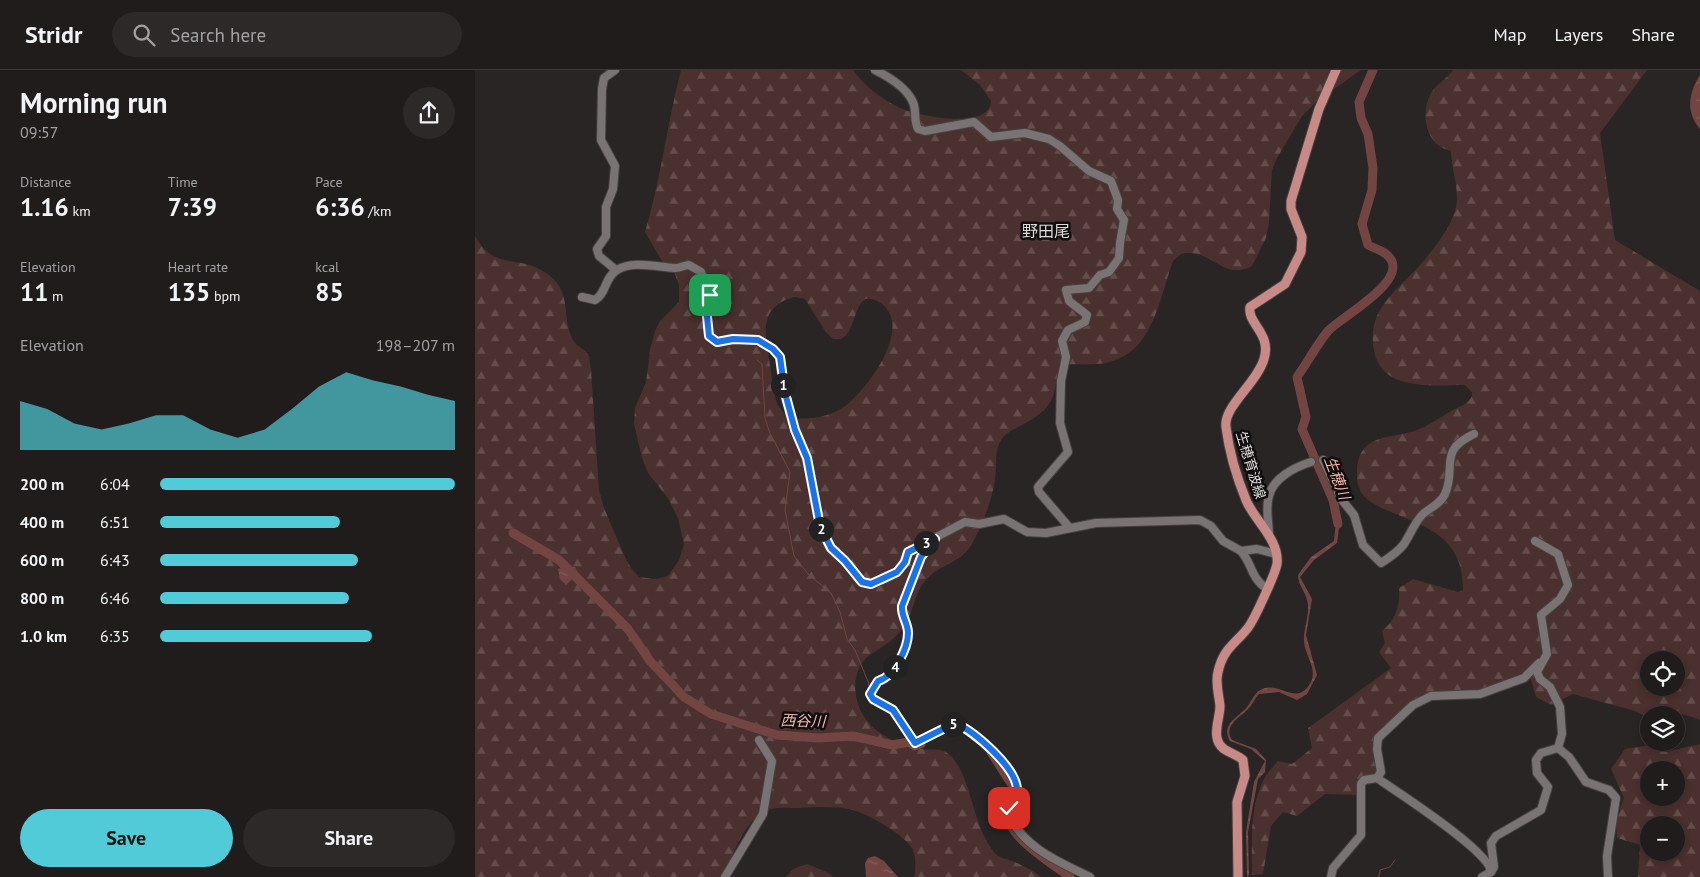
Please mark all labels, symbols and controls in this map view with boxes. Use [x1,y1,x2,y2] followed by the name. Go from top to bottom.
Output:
[112,12,462,57] search box
[25,19,82,50] text: Stridr
[130,21,158,49] icon: search
[170,23,266,47] text: Search here
[1494,23,1526,46] text: Map
[1554,23,1603,46] text: Layers
[1631,23,1675,46] text: Share
[20,84,168,121] text: Morning run
[403,87,455,139] button: share
[20,122,58,142] text: 09:57
[20,173,71,191] text: Distance
[168,173,198,191] text: Time
[315,173,343,191] text: Pace
[20,191,69,223] text: 1.16
[168,191,217,223] text: 7:39
[315,191,365,223] text: 6:36
[69,202,91,220] text: km
[365,202,391,220] text: /km
[1022,221,1070,241] district label: 野田尾
[20,258,76,276] text: Elevation
[168,258,228,276] text: Heart rate
[315,258,339,276] text: kcal
[689,274,731,316] pin
[20,276,48,308] text: 11
[168,276,210,308] text: 135
[315,276,344,308] text: 85
[696,281,724,309] icon: arrive
[48,287,63,305] text: m
[210,287,240,305] text: bpm
[20,335,84,355] text: Elevation
[376,335,455,355] text: 198–207 m
[771,372,795,398] pin: 1
[780,376,787,394] text: 1
[1232,429,1270,501] street label: 生穂育波線
[1321,453,1355,504] water label: 生穂川
[20,474,64,494] text: 200 m
[100,474,130,494] text: 6:04
[20,512,64,532] text: 400 m
[100,512,130,532] text: 6:51
[809,516,833,542] pin: 2
[818,520,825,538] text: 2
[913,530,939,556] pin: 3
[923,534,930,552] text: 3
[20,550,64,570] text: 600 m
[100,550,130,570] text: 6:43
[20,588,64,608] text: 800 m
[100,588,130,608] text: 6:46
[20,626,67,646] text: 1.0 km
[100,626,130,646] text: 6:35
[1640,651,1685,861] map controls
[1640,651,1685,696] button: locate
[883,654,907,680] pin: 4
[892,658,899,676] text: 4
[1640,706,1685,751] button: layers
[780,710,828,731] water label: 西谷川
[941,712,965,736] pin: 5
[950,715,957,733] text: 5
[1640,761,1685,806] button: +
[988,787,1030,829] pin
[995,794,1023,822] icon: check
[20,809,233,867] button: Save
[243,809,455,867] button: Share
[1640,816,1685,861] button: −

